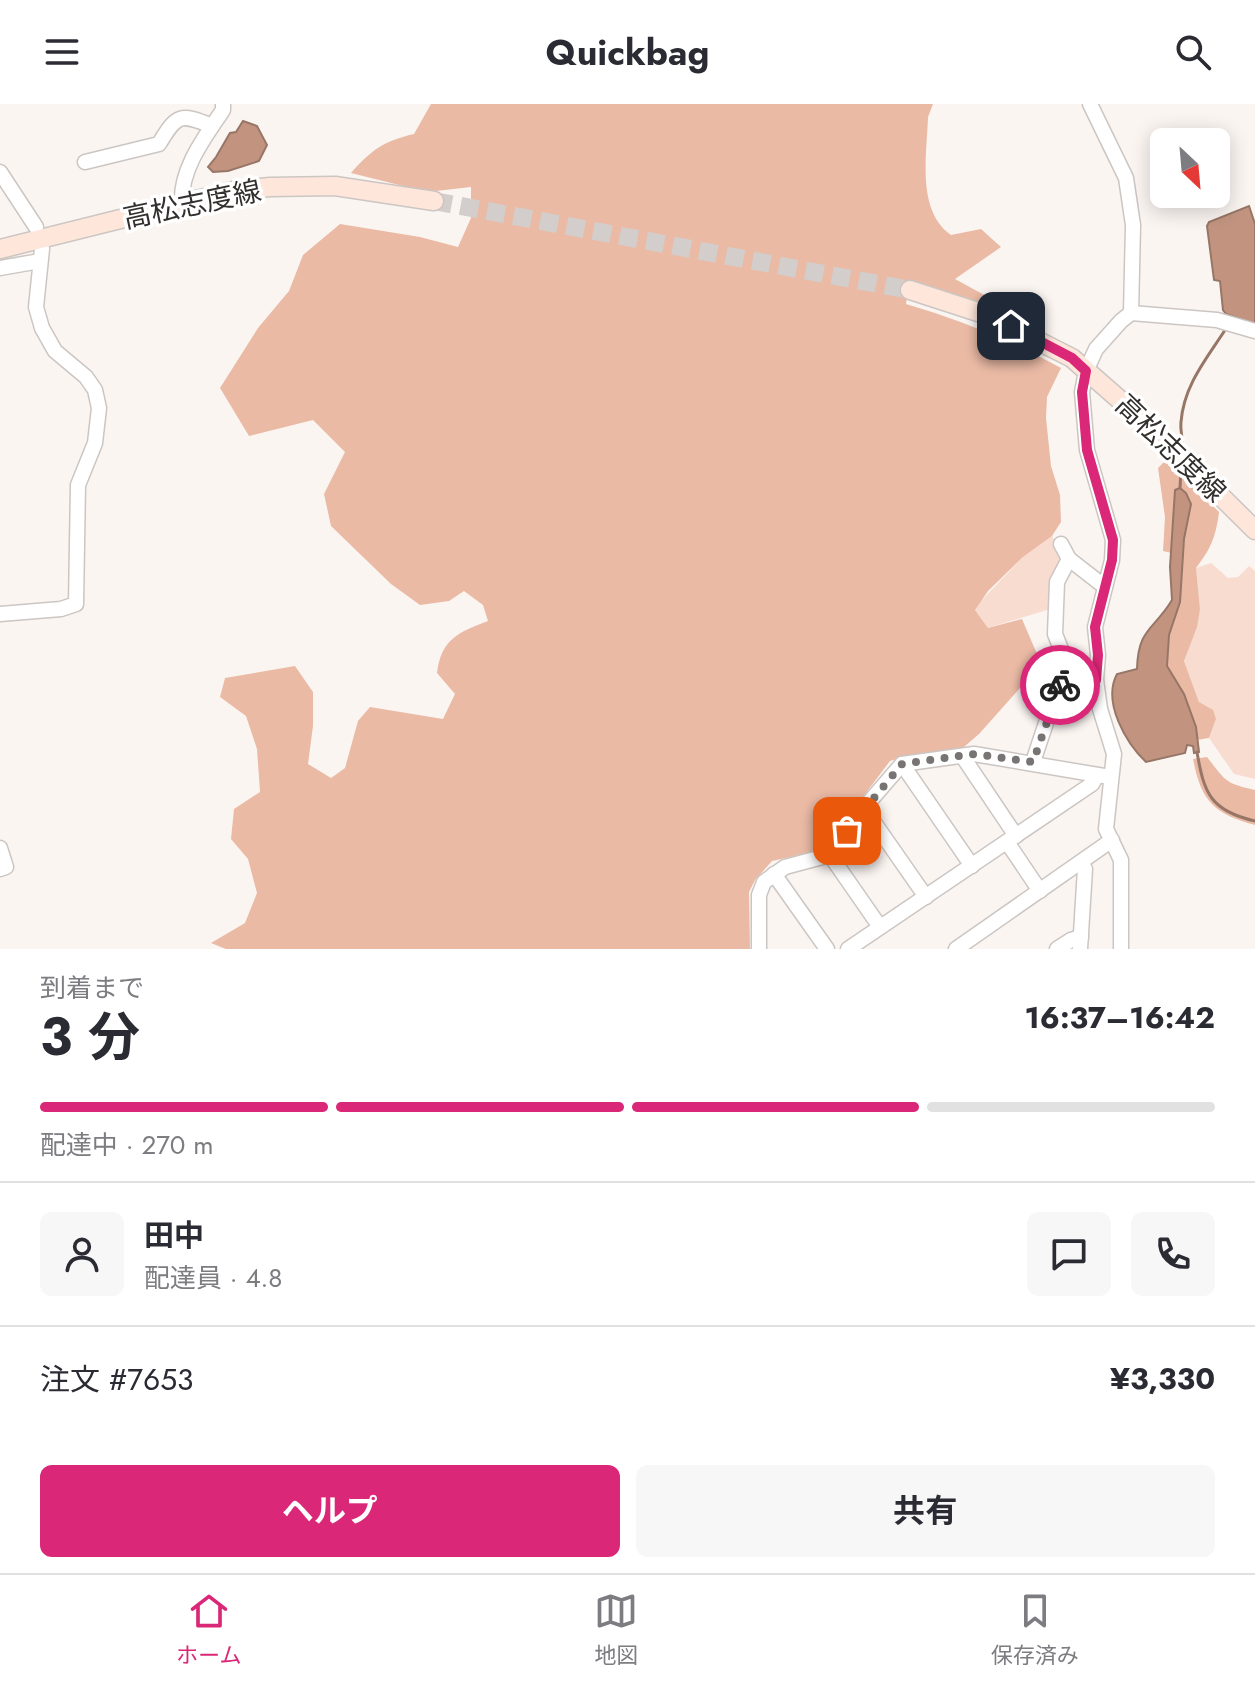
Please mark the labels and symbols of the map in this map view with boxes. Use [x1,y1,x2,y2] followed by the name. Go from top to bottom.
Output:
[1150,128,1230,208] north arrow
[119,170,265,239] street label: 高松志度線
[977,292,1045,360] pin
[1106,385,1235,512] street label: 高松志度線
[1020,645,1100,725] courier
[813,797,881,865] pin

